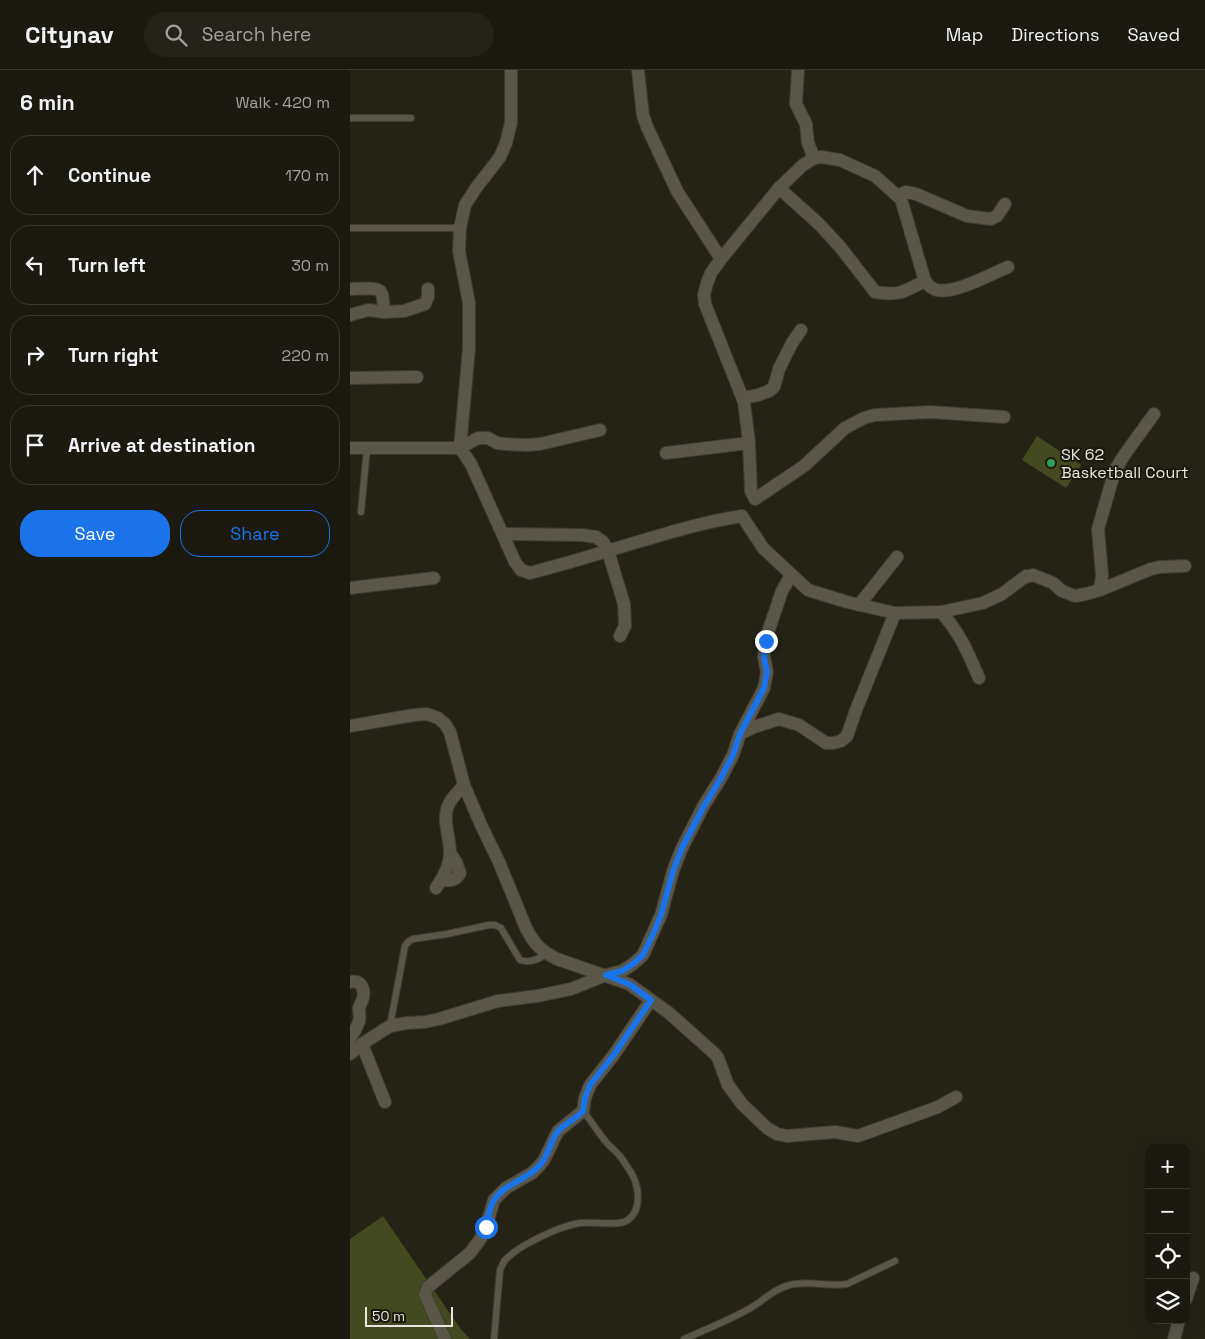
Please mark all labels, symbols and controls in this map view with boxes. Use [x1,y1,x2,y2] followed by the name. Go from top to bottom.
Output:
[144,12,494,57] search box
[25,19,114,50] text: Citynav
[162,21,190,49] icon: search
[202,22,311,47] text: Search here
[946,23,983,46] text: Map
[1011,23,1100,46] text: Directions
[1128,23,1180,46] text: Saved
[20,89,75,116] text: 6 min
[235,92,330,113] text: Walk · 420 m
[21,161,49,189] icon: ahead
[68,163,151,188] text: Continue
[285,165,329,186] text: 170 m
[21,251,49,279] icon: left
[68,253,146,278] text: Turn left
[291,255,329,276] text: 30 m
[21,341,49,369] icon: right
[68,343,158,368] text: Turn right
[282,345,329,366] text: 220 m
[21,431,49,459] icon: arrive
[68,433,256,458] text: Arrive at destination
[1061,444,1189,483] place label: SK 62 Basketball Court
[1045,457,1057,469] marker: SK 62 Basketball Court
[20,510,170,557] button: Save
[180,510,330,557] button: Share
[755,630,778,653] route end
[1145,1144,1190,1324] map controls
[1145,1144,1190,1189] button: +
[1145,1189,1190,1234] button: −
[475,1216,498,1239] route start
[1145,1234,1190,1279] button: locate
[1145,1279,1190,1324] button: layers
[365,1304,452,1327] scale bar
[372,1307,405,1325] text: 50 m

